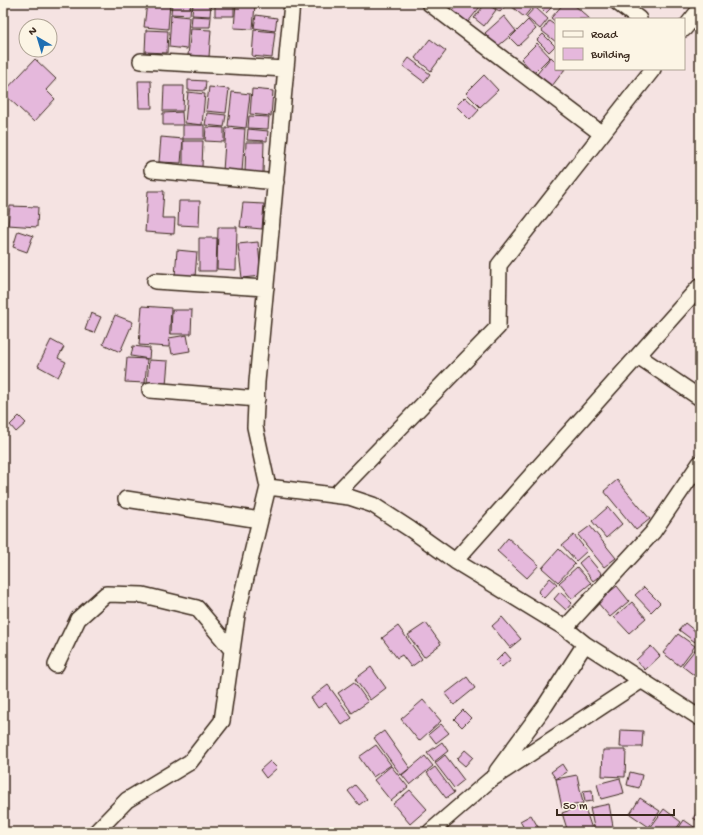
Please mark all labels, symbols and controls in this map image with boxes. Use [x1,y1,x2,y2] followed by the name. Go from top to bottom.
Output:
[18,18,58,58] north arrow
[555,18,685,70] legend
[27,25,40,39] text: N
[591,29,618,43] text: Road
[590,49,630,63] text: Building
[557,791,674,817] scale bar
[563,800,588,814] text: 50 m

